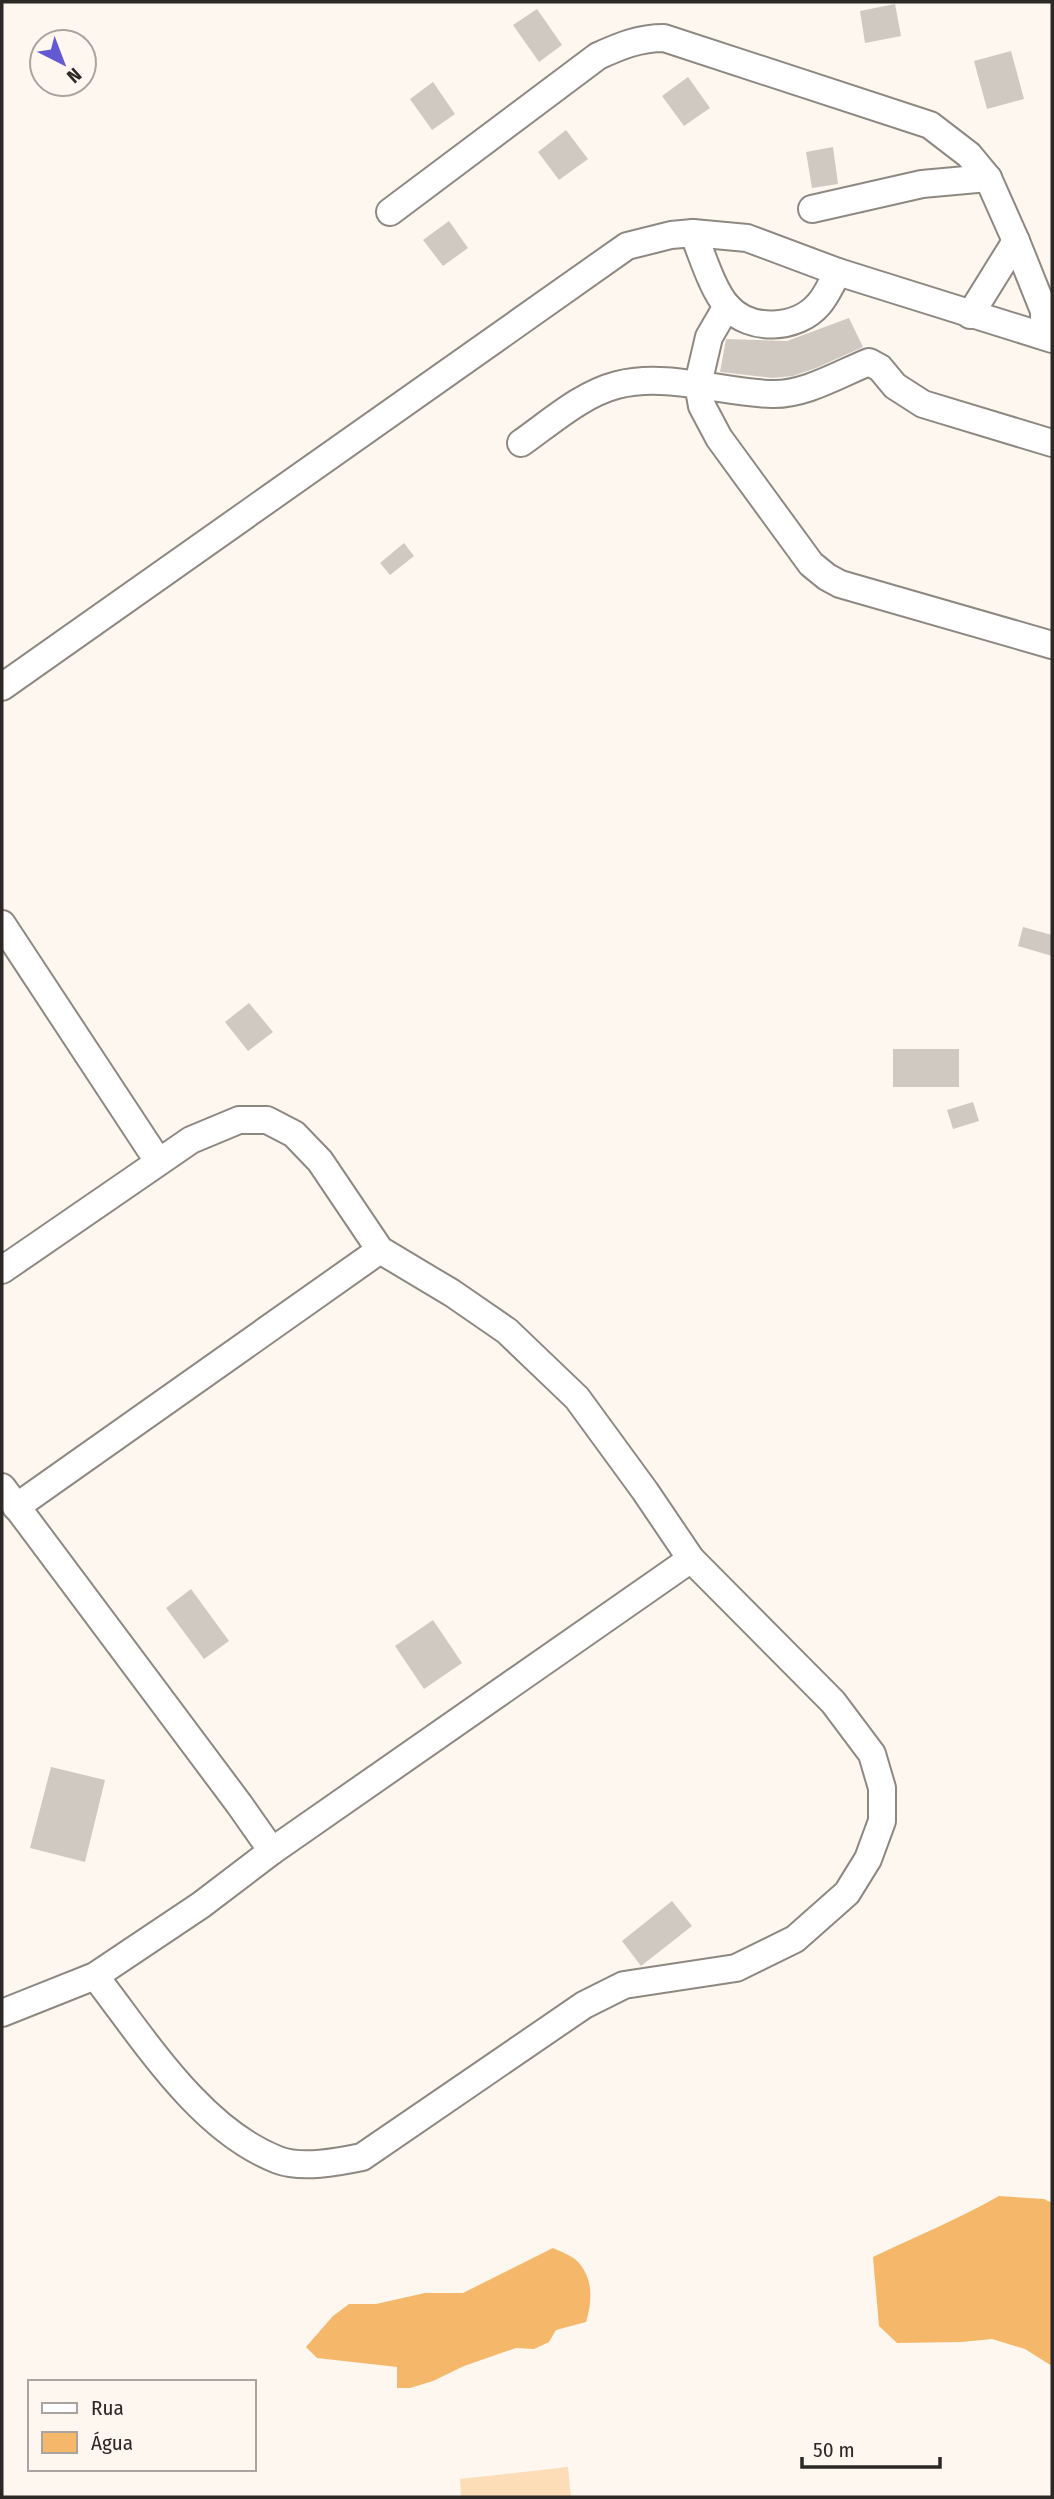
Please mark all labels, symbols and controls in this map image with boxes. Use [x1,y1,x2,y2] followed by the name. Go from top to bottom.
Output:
[28,28,98,98] north arrow
[62,63,86,88] text: N
[28,2380,256,2471] legend
[91,2395,124,2421] text: Rua
[802,2426,940,2470] scale bar
[91,2430,133,2456] text: Água
[813,2437,855,2463] text: 50 m

